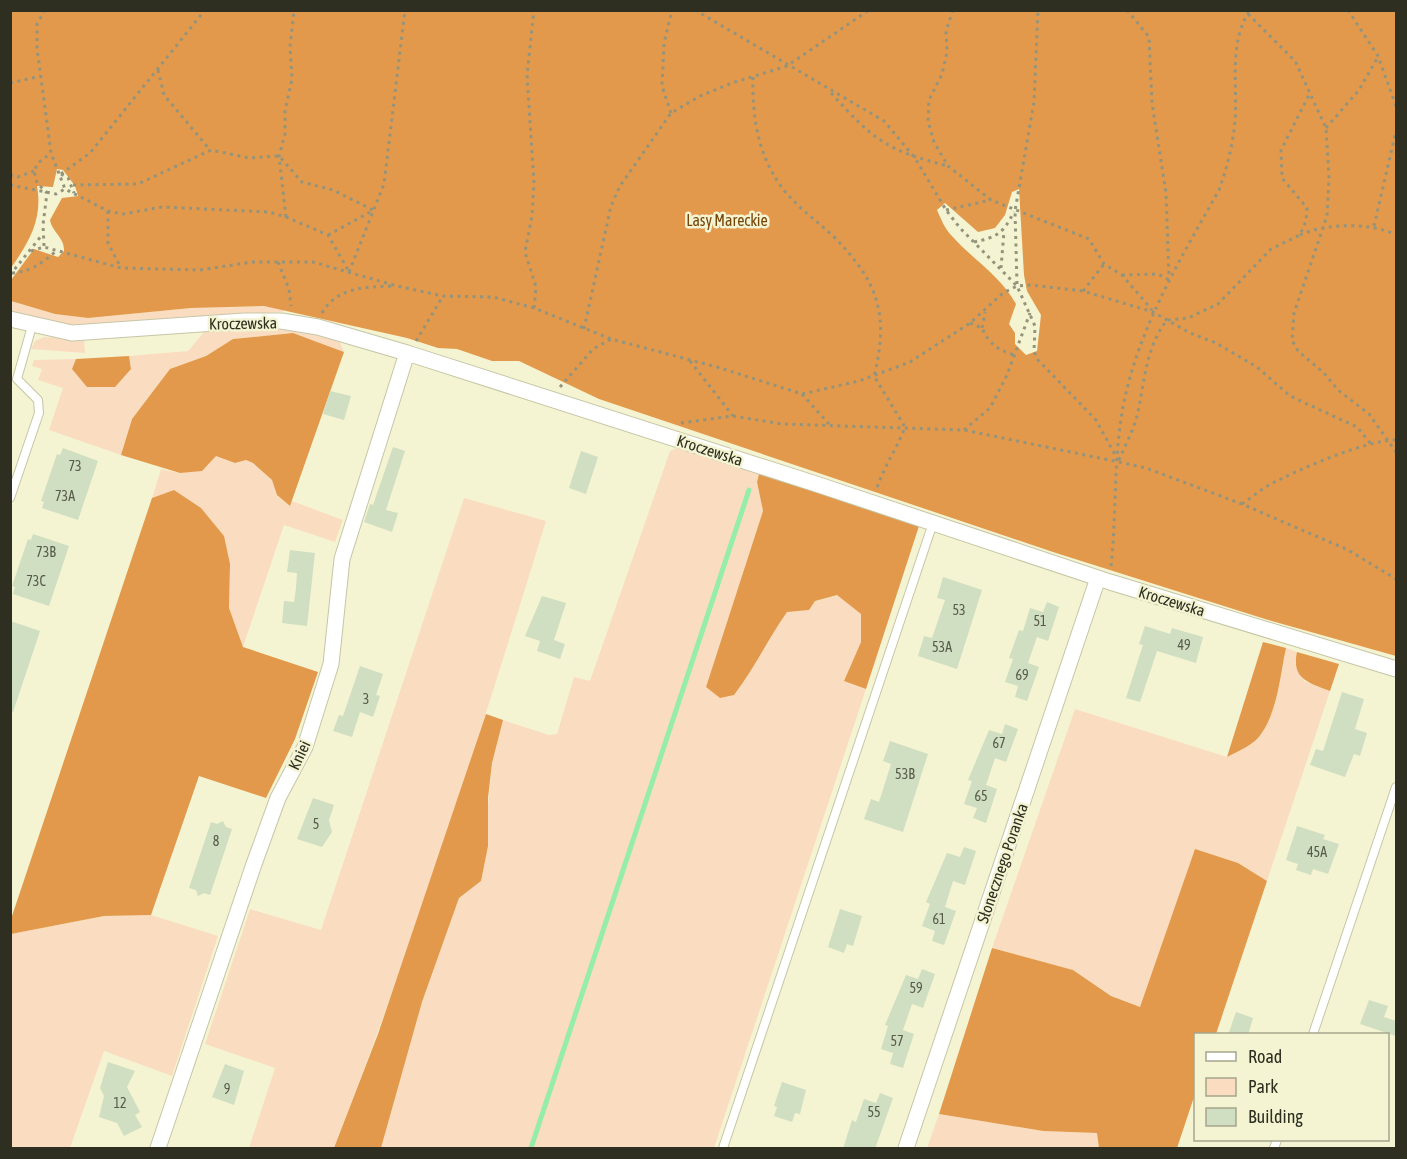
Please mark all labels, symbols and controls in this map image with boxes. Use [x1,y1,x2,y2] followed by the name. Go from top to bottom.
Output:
[686,211,768,230] park label: Lasy Mareckie
[209,313,277,333] street label: Kroczewska
[675,431,745,469] street label: Kroczewska
[68,458,82,474] house number: 73
[55,488,75,504] house number: 73A
[36,544,56,560] house number: 73B
[26,573,46,589] house number: 73C
[1137,582,1207,620] street label: Kroczewska
[952,602,966,618] house number: 53
[1033,613,1047,629] house number: 51
[1177,637,1191,653] house number: 49
[932,639,952,655] house number: 53A
[1015,667,1029,683] house number: 69
[363,691,369,707] house number: 3
[992,735,1006,751] house number: 67
[284,737,314,773] street label: Kniei
[895,766,915,782] house number: 53B
[974,788,988,804] house number: 65
[973,801,1032,926] street label: Słonecznego Poranka
[313,816,319,832] house number: 5
[213,833,220,849] house number: 8
[1307,844,1327,860] house number: 45A
[932,911,946,927] house number: 61
[909,980,923,996] house number: 59
[890,1033,904,1049] house number: 57
[1194,1033,1389,1141] legend
[1248,1046,1282,1067] text: Road
[1248,1076,1278,1097] text: Park
[224,1081,230,1097] house number: 9
[113,1095,127,1111] house number: 12
[867,1104,881,1120] house number: 55
[1248,1106,1303,1127] text: Building

